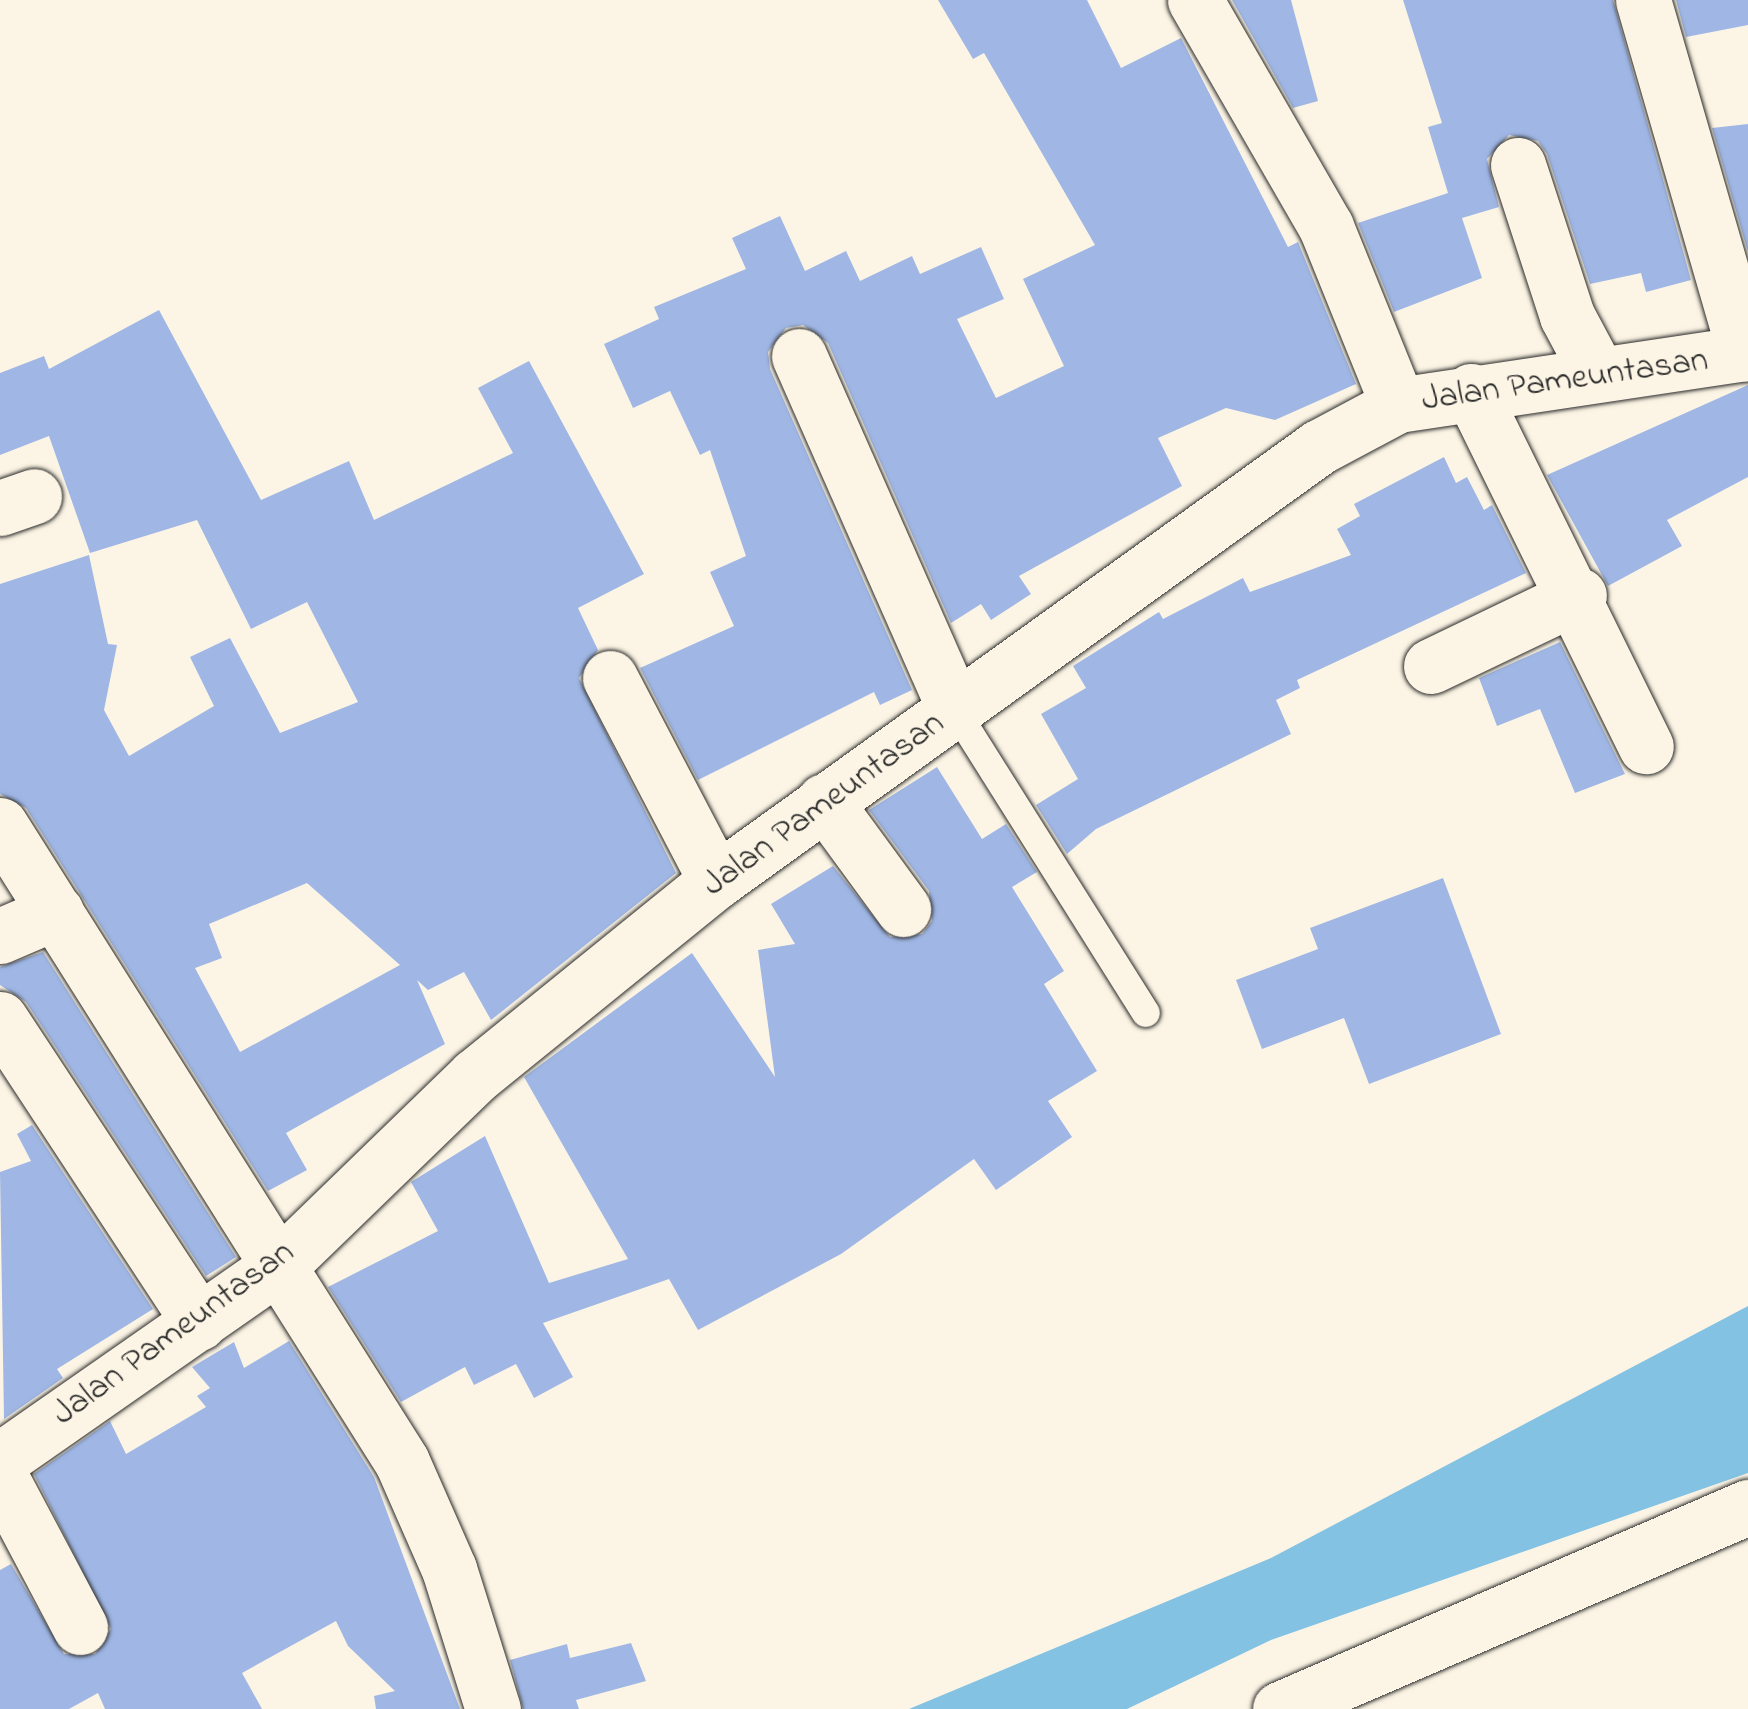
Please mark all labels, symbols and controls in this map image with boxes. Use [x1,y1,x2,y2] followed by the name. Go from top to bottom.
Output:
[1419,340,1711,422] street label: Jalan Pameuntasan
[695,703,953,907] street label: Jalan Pameuntasan
[45,1232,303,1436] street label: Jalan Pameuntasan

